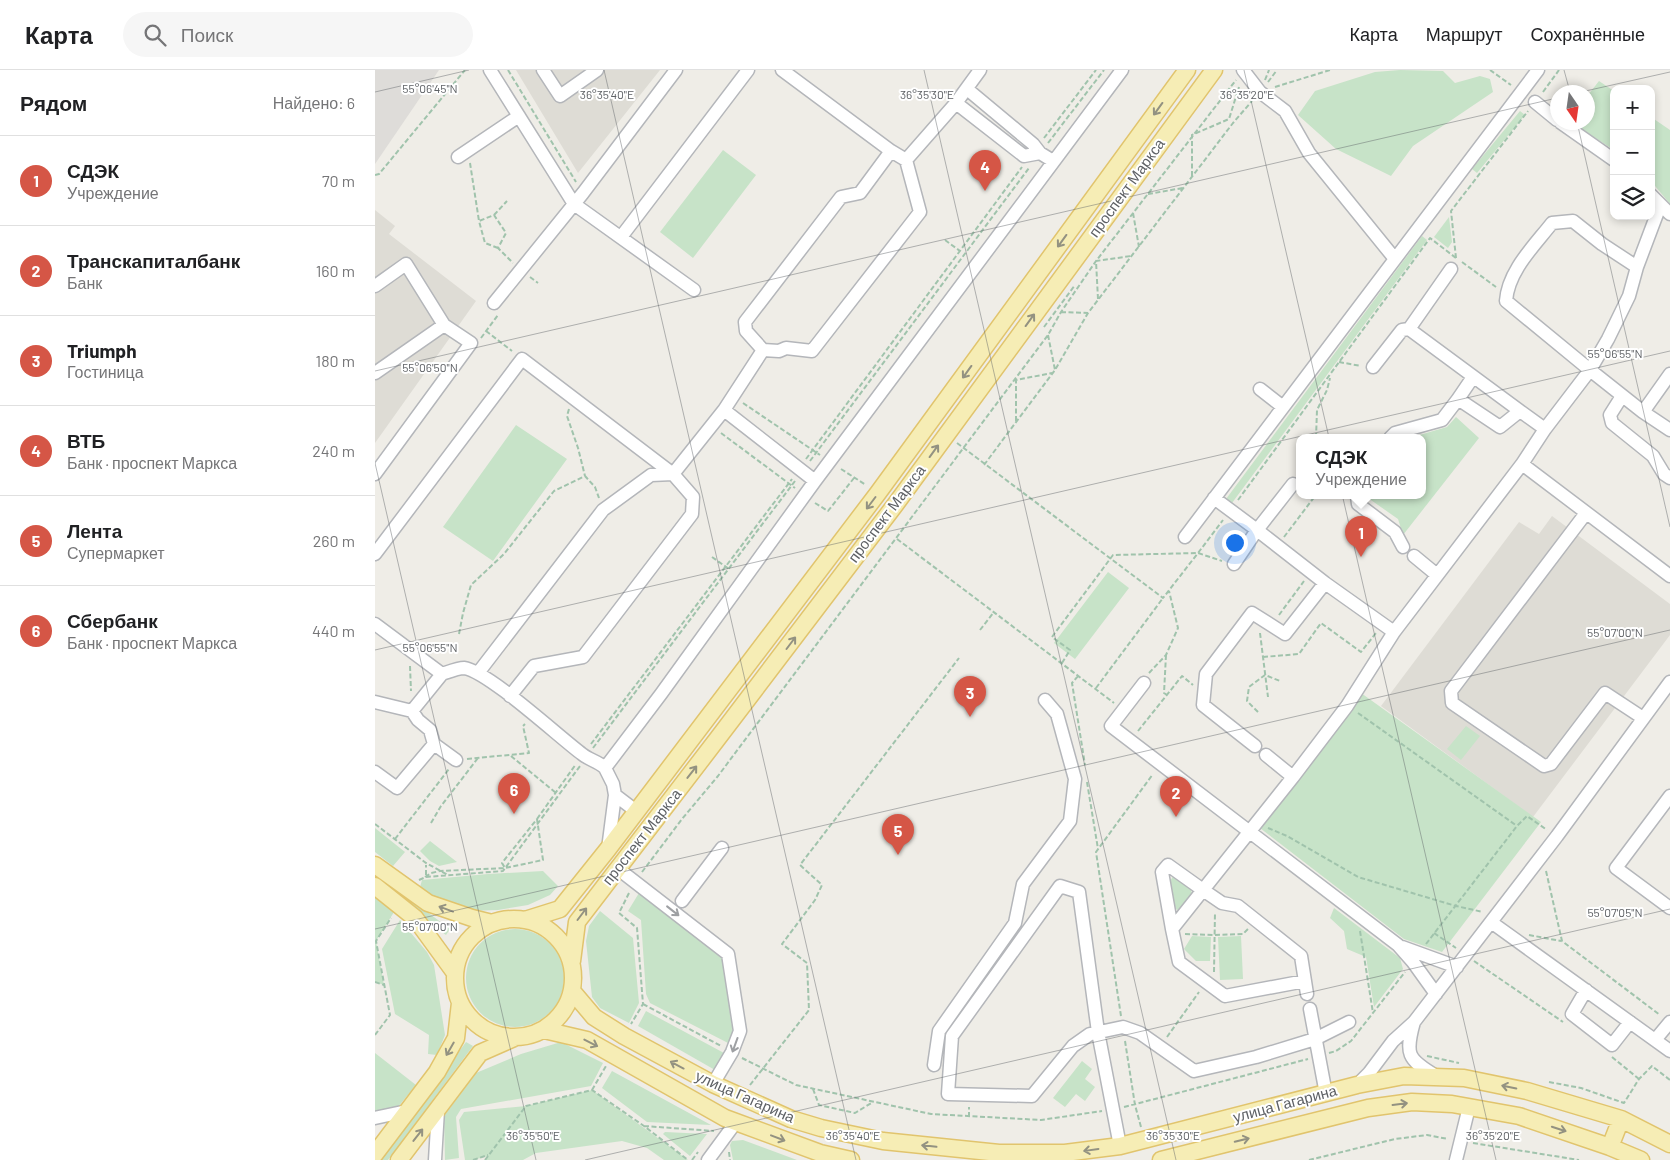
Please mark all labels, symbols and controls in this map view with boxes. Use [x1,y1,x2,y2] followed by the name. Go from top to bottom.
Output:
[123,12,473,57] search box
[25,20,93,49] text: Карта
[141,21,169,49] icon: search
[181,23,233,46] text: Поиск
[1350,23,1398,45] text: Карта
[1426,23,1502,45] text: Маршрут
[1530,23,1645,45] text: Сохранённые
[402,81,458,95] text: 55°06'45"N
[1550,85,1595,130] north arrow
[1610,85,1655,220] map controls
[1610,85,1655,130] button: +
[580,87,634,101] text: 36°35'40"E
[900,87,954,101] text: 36°35'30"E
[1220,87,1274,101] text: 36°35'20"E
[20,90,87,115] text: Рядом
[273,93,355,112] text: Найдено: 6
[1153,102,1163,116] one-way arrow
[1610,130,1655,175] button: −
[1084,134,1168,240] street label: проспект Маркса
[969,150,1001,191] pin: 4
[67,159,119,182] text: СДЭК
[33,171,39,190] text: 1
[322,171,355,190] text: 70 m
[1610,175,1655,220] button: layers
[67,183,159,202] text: Учреждение
[1057,234,1068,247] one-way arrow
[67,249,240,272] text: Транскапиталбанк
[32,261,40,280] text: 2
[316,261,355,280] text: 160 m
[67,273,102,292] text: Банк
[1025,313,1035,327] one-way arrow
[67,339,137,362] text: Triumph
[1587,346,1643,360] text: 55°06'55"N
[32,351,40,370] text: 3
[316,351,355,370] text: 180 m
[402,360,458,374] text: 55°06'50"N
[67,362,144,381] text: Гостиница
[961,365,972,378] one-way arrow
[67,429,105,452] text: ВТБ
[1296,434,1426,499] popup
[31,441,41,460] text: 4
[312,441,355,460] text: 240 m
[929,444,939,458] one-way arrow
[1315,445,1367,468] text: СДЭК
[67,453,237,472] text: Банк · проспект Маркса
[844,461,929,566] street label: проспект Маркса
[1315,469,1407,488] text: Учреждение
[865,496,876,509] one-way arrow
[1345,516,1377,557] pin: 1
[67,519,122,542] text: Лента
[1222,530,1248,556] your location
[32,531,40,550] text: 5
[313,531,355,550] text: 260 m
[67,543,165,562] text: Супермаркет
[67,609,158,632] text: Сбербанк
[32,621,40,640] text: 6
[312,621,355,640] text: 440 m
[1587,625,1643,639] text: 55°07'00"N
[67,633,237,652] text: Банк · проспект Маркса
[785,637,796,650] one-way arrow
[402,640,458,654] text: 55°06'55"N
[954,676,986,717] pin: 3
[687,766,698,779] one-way arrow
[498,773,530,814] pin: 6
[1160,776,1192,817] pin: 2
[598,784,685,888] street label: проспект Маркса
[882,814,914,855] pin: 5
[438,904,454,913] one-way arrow
[1587,905,1643,919] text: 55°07'05"N
[666,906,679,917] one-way arrow
[577,908,588,921] one-way arrow
[402,919,458,933] text: 55°07'00"N
[730,1037,739,1052] one-way arrow
[583,1039,598,1048] one-way arrow
[444,1042,454,1056] one-way arrow
[670,1060,685,1069] one-way arrow
[693,1066,798,1126] street label: улица Гагарина
[1231,1080,1339,1126] street label: улица Гагарина
[1502,1082,1518,1091] one-way arrow
[1392,1099,1408,1109] one-way arrow
[1551,1125,1567,1135] one-way arrow
[506,1128,560,1142] text: 36°35'50"E
[826,1128,880,1142] text: 36°35'40"E
[1146,1128,1200,1142] text: 36°35'30"E
[1466,1128,1520,1142] text: 36°35'20"E
[413,1129,424,1142] one-way arrow
[770,1134,785,1143] one-way arrow
[1233,1134,1249,1144] one-way arrow
[921,1141,937,1151] one-way arrow
[1083,1145,1099,1155] one-way arrow

